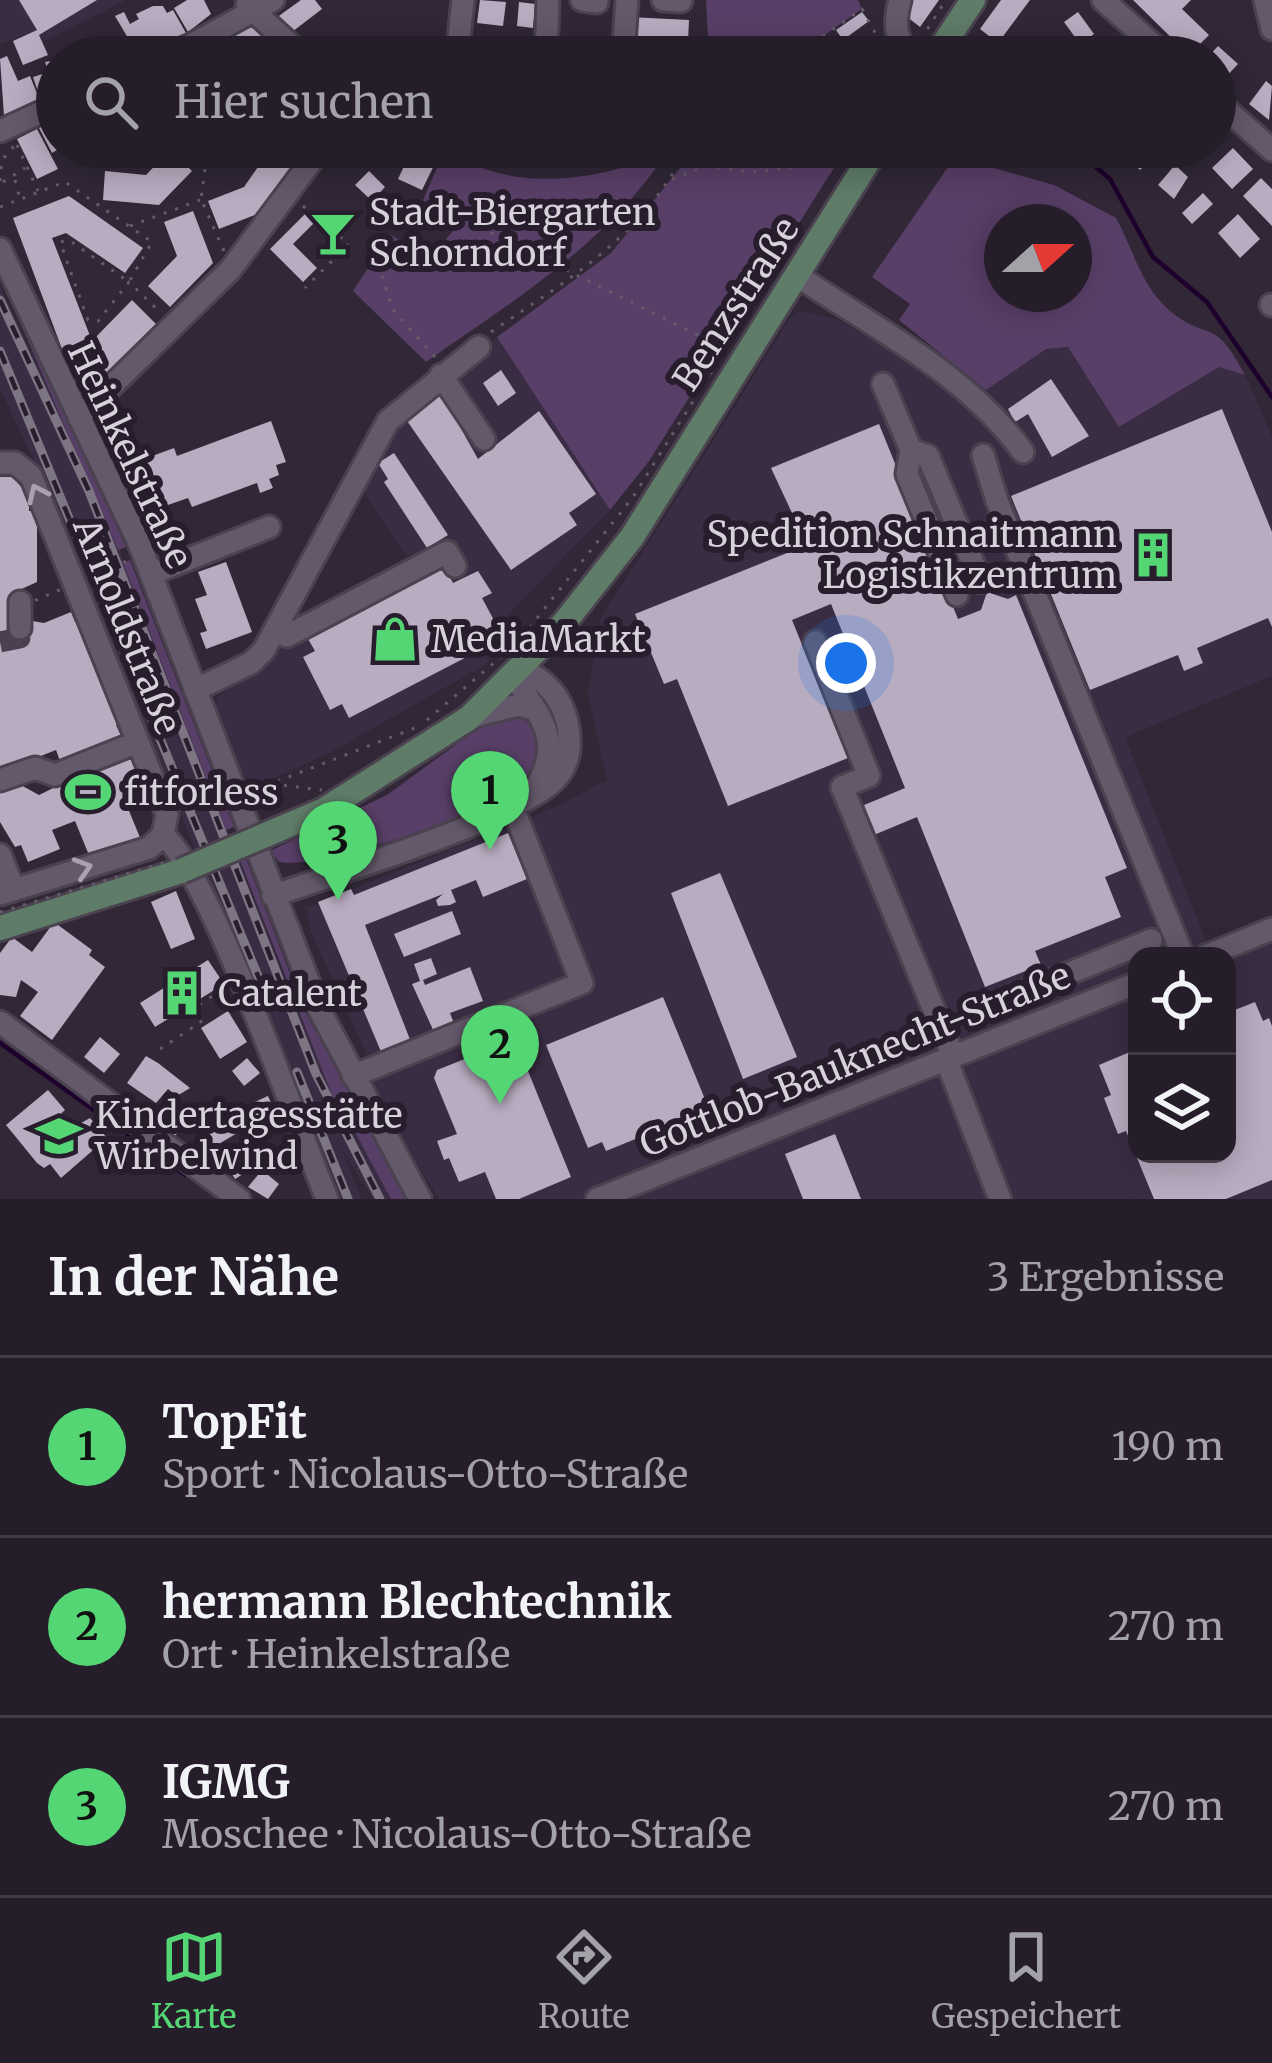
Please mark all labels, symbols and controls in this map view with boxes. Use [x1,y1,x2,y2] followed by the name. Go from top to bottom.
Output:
[36,36,1236,168] search box
[78,69,144,135] icon: search
[174,74,433,130] text: Hier suchen
[369,190,656,276] place label: Stadt-Biergarten Schorndorf
[984,204,1092,312] north arrow
[308,208,358,258] bar icon: Stadt-Biergarten Schorndorf
[663,209,809,399] street label: Benzstraße
[58,335,202,575] street label: Heinkelstraße
[27,483,51,505] one-way arrow
[63,510,191,741] street label: Arnoldstraße
[707,512,1117,598] place label: Spedition Schnaitmann Logistikzentrum
[1128,530,1178,580] building icon: Spedition Schnaitmann Logistikzentrum
[370,614,420,664] shop icon: MediaMarkt
[431,617,646,662] place label: MediaMarkt
[816,633,876,693] your location
[451,751,529,850] pin: 1
[63,767,113,817] sports icon: fitforless
[124,770,279,815] place label: fitforless
[299,801,377,900] pin: 3
[72,857,93,882] one-way arrow
[1128,947,1236,1163] map controls
[1128,947,1236,1055] button: locate
[633,953,1077,1167] street label: Gottlob-Bauknecht-Straße
[157,968,207,1018] building icon: Catalent
[218,971,362,1016] place label: Catalent
[461,1005,539,1104] pin: 2
[1128,1055,1236,1163] button: layers
[94,1093,403,1179] place label: Kindertagesstätte Wirbelwind
[34,1111,84,1161] school or university icon: Kindertagesstätte Wirbelwind
[48,1245,339,1309] text: In der Nähe
[987,1253,1224,1302] text: 3 Ergebnisse
[162,1394,307,1450] text: TopFit
[78,1422,96,1471] text: 1
[1112,1422,1224,1471] text: 190 m
[162,1450,688,1499] text: Sport · Nicolaus-Otto-Straße
[162,1574,671,1630] text: hermann Blechtechnik
[76,1602,98,1651] text: 2
[1108,1602,1224,1651] text: 270 m
[162,1630,510,1679] text: Ort · Heinkelstraße
[162,1754,290,1810] text: IGMG
[76,1782,98,1831] text: 3
[1108,1782,1224,1831] text: 270 m
[162,1810,752,1859] text: Moschee · Nicolaus-Otto-Straße
[151,1924,237,2037] tab: Karte
[538,1924,630,2037] tab: Route
[931,1924,1121,2037] tab: Gespeichert

